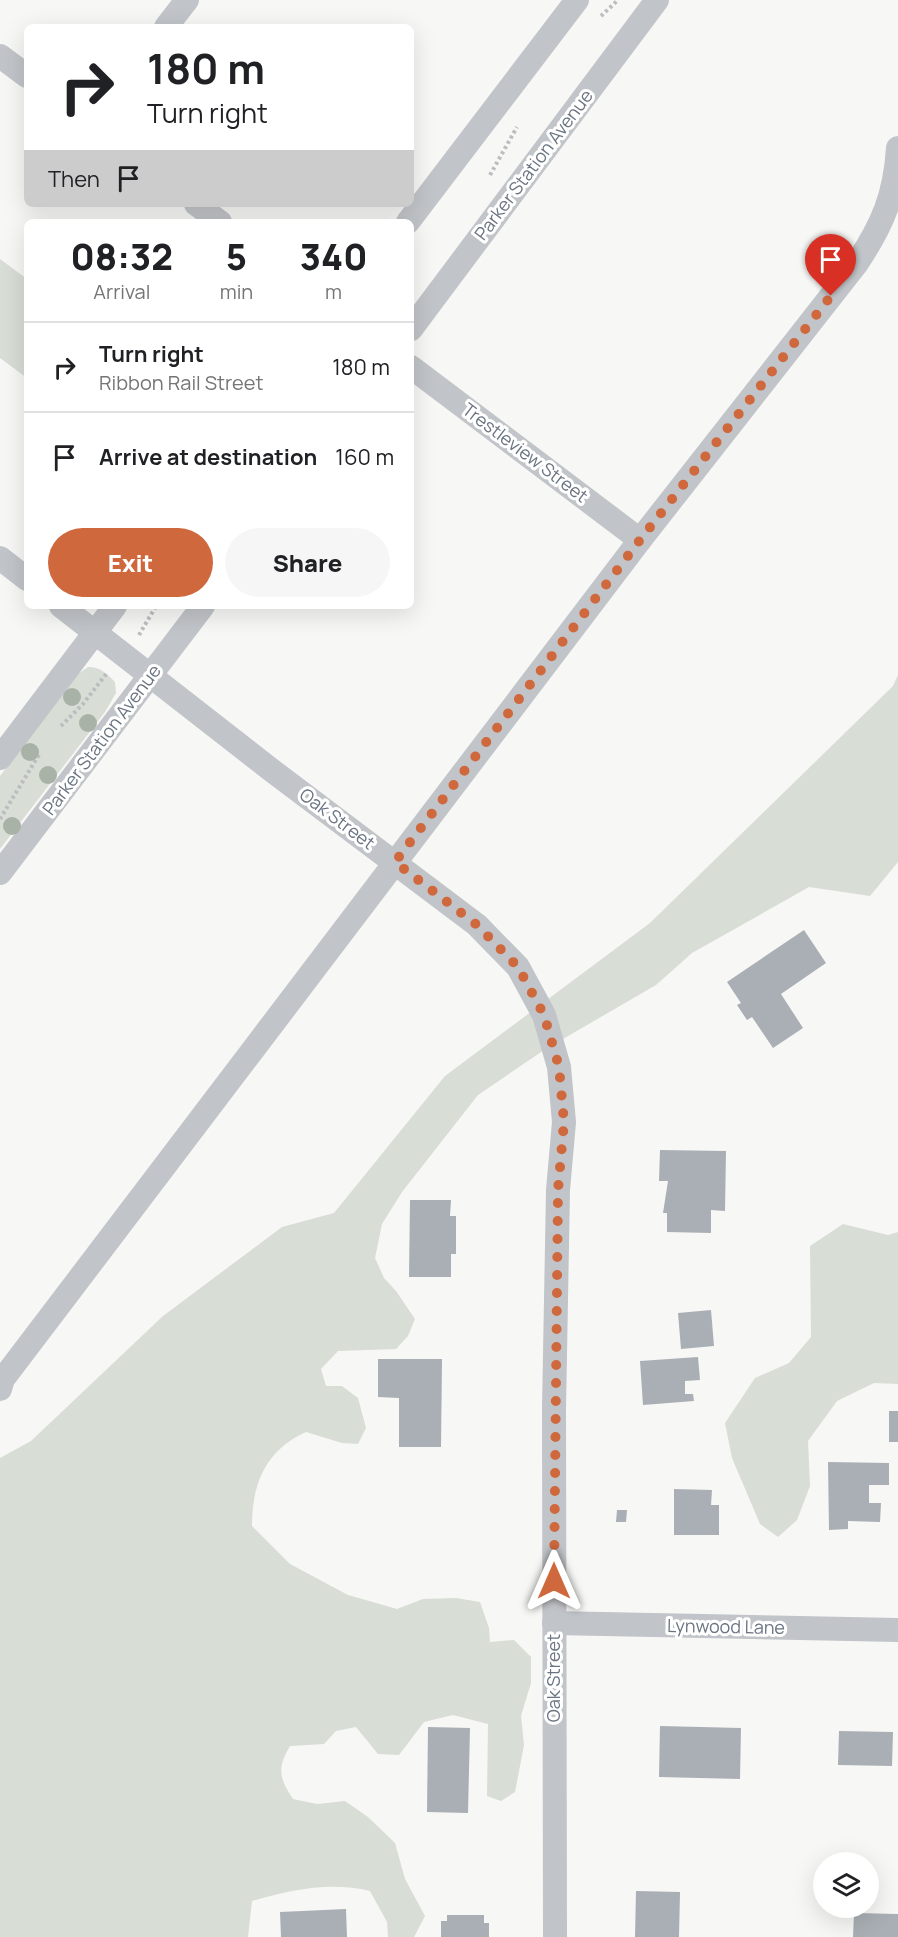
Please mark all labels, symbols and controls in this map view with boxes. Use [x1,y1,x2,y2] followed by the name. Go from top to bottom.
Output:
[147,39,265,97] text: 180 m
[48,48,126,126] icon: right
[469,84,598,245] street label: Parker Station Avenue
[147,94,268,131] text: Turn right
[112,162,145,195] icon: arrive
[48,164,100,194] text: Then
[71,232,173,281] text: 08:32
[226,232,247,281] text: 5
[300,232,367,281] text: 340
[805,234,856,296] pin
[814,243,847,276] icon: arrive
[93,278,150,305] text: Arrival
[220,278,253,305] text: min
[325,278,342,305] text: m
[99,339,204,369] text: Turn right
[48,351,81,384] icon: right
[332,352,390,382] text: 180 m
[99,369,263,396] text: Ribbon Rail Street
[458,397,593,507] street label: Trestleview Street
[48,441,81,474] icon: arrive
[99,442,317,472] text: Arrive at destination
[335,442,394,472] text: 160 m
[48,528,213,597] button: Exit
[225,528,390,597] button: Share
[37,659,166,820] street label: Parker Station Avenue
[295,782,380,854] street label: Oak Street
[522,1549,586,1613] position arrow
[667,1613,785,1639] street label: Lynwood Lane
[541,1634,565,1722] street label: Oak Street
[813,1852,879,1918] map controls
[813,1852,879,1918] button: layers

